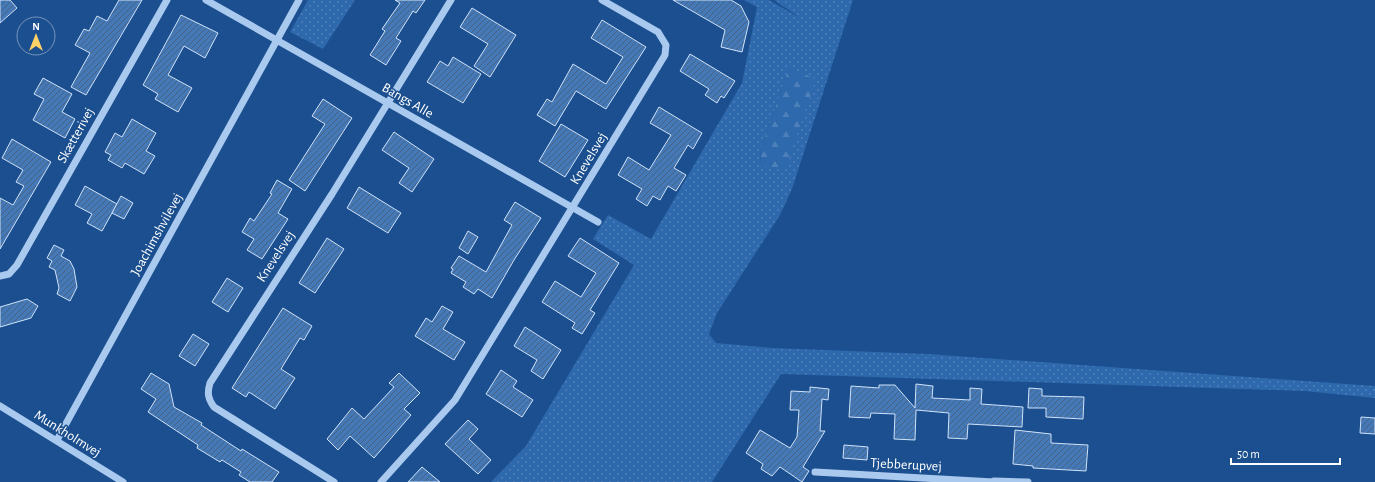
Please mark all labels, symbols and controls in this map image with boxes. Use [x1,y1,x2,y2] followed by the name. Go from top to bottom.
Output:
[16,16,56,56] north arrow
[32,21,40,32] text: N
[379,81,436,121] street label: Bangs Alle
[55,105,97,166] street label: Skætterivej
[568,130,610,187] street label: Knevelsvej
[128,191,185,278] street label: Joachimshvilevej
[254,228,297,285] street label: Knevelsvej
[32,408,103,460] street label: Munkholmvej
[1231,440,1340,466] scale bar
[1237,448,1260,460] text: 50 m
[870,456,942,474] street label: Tjebberupvej

